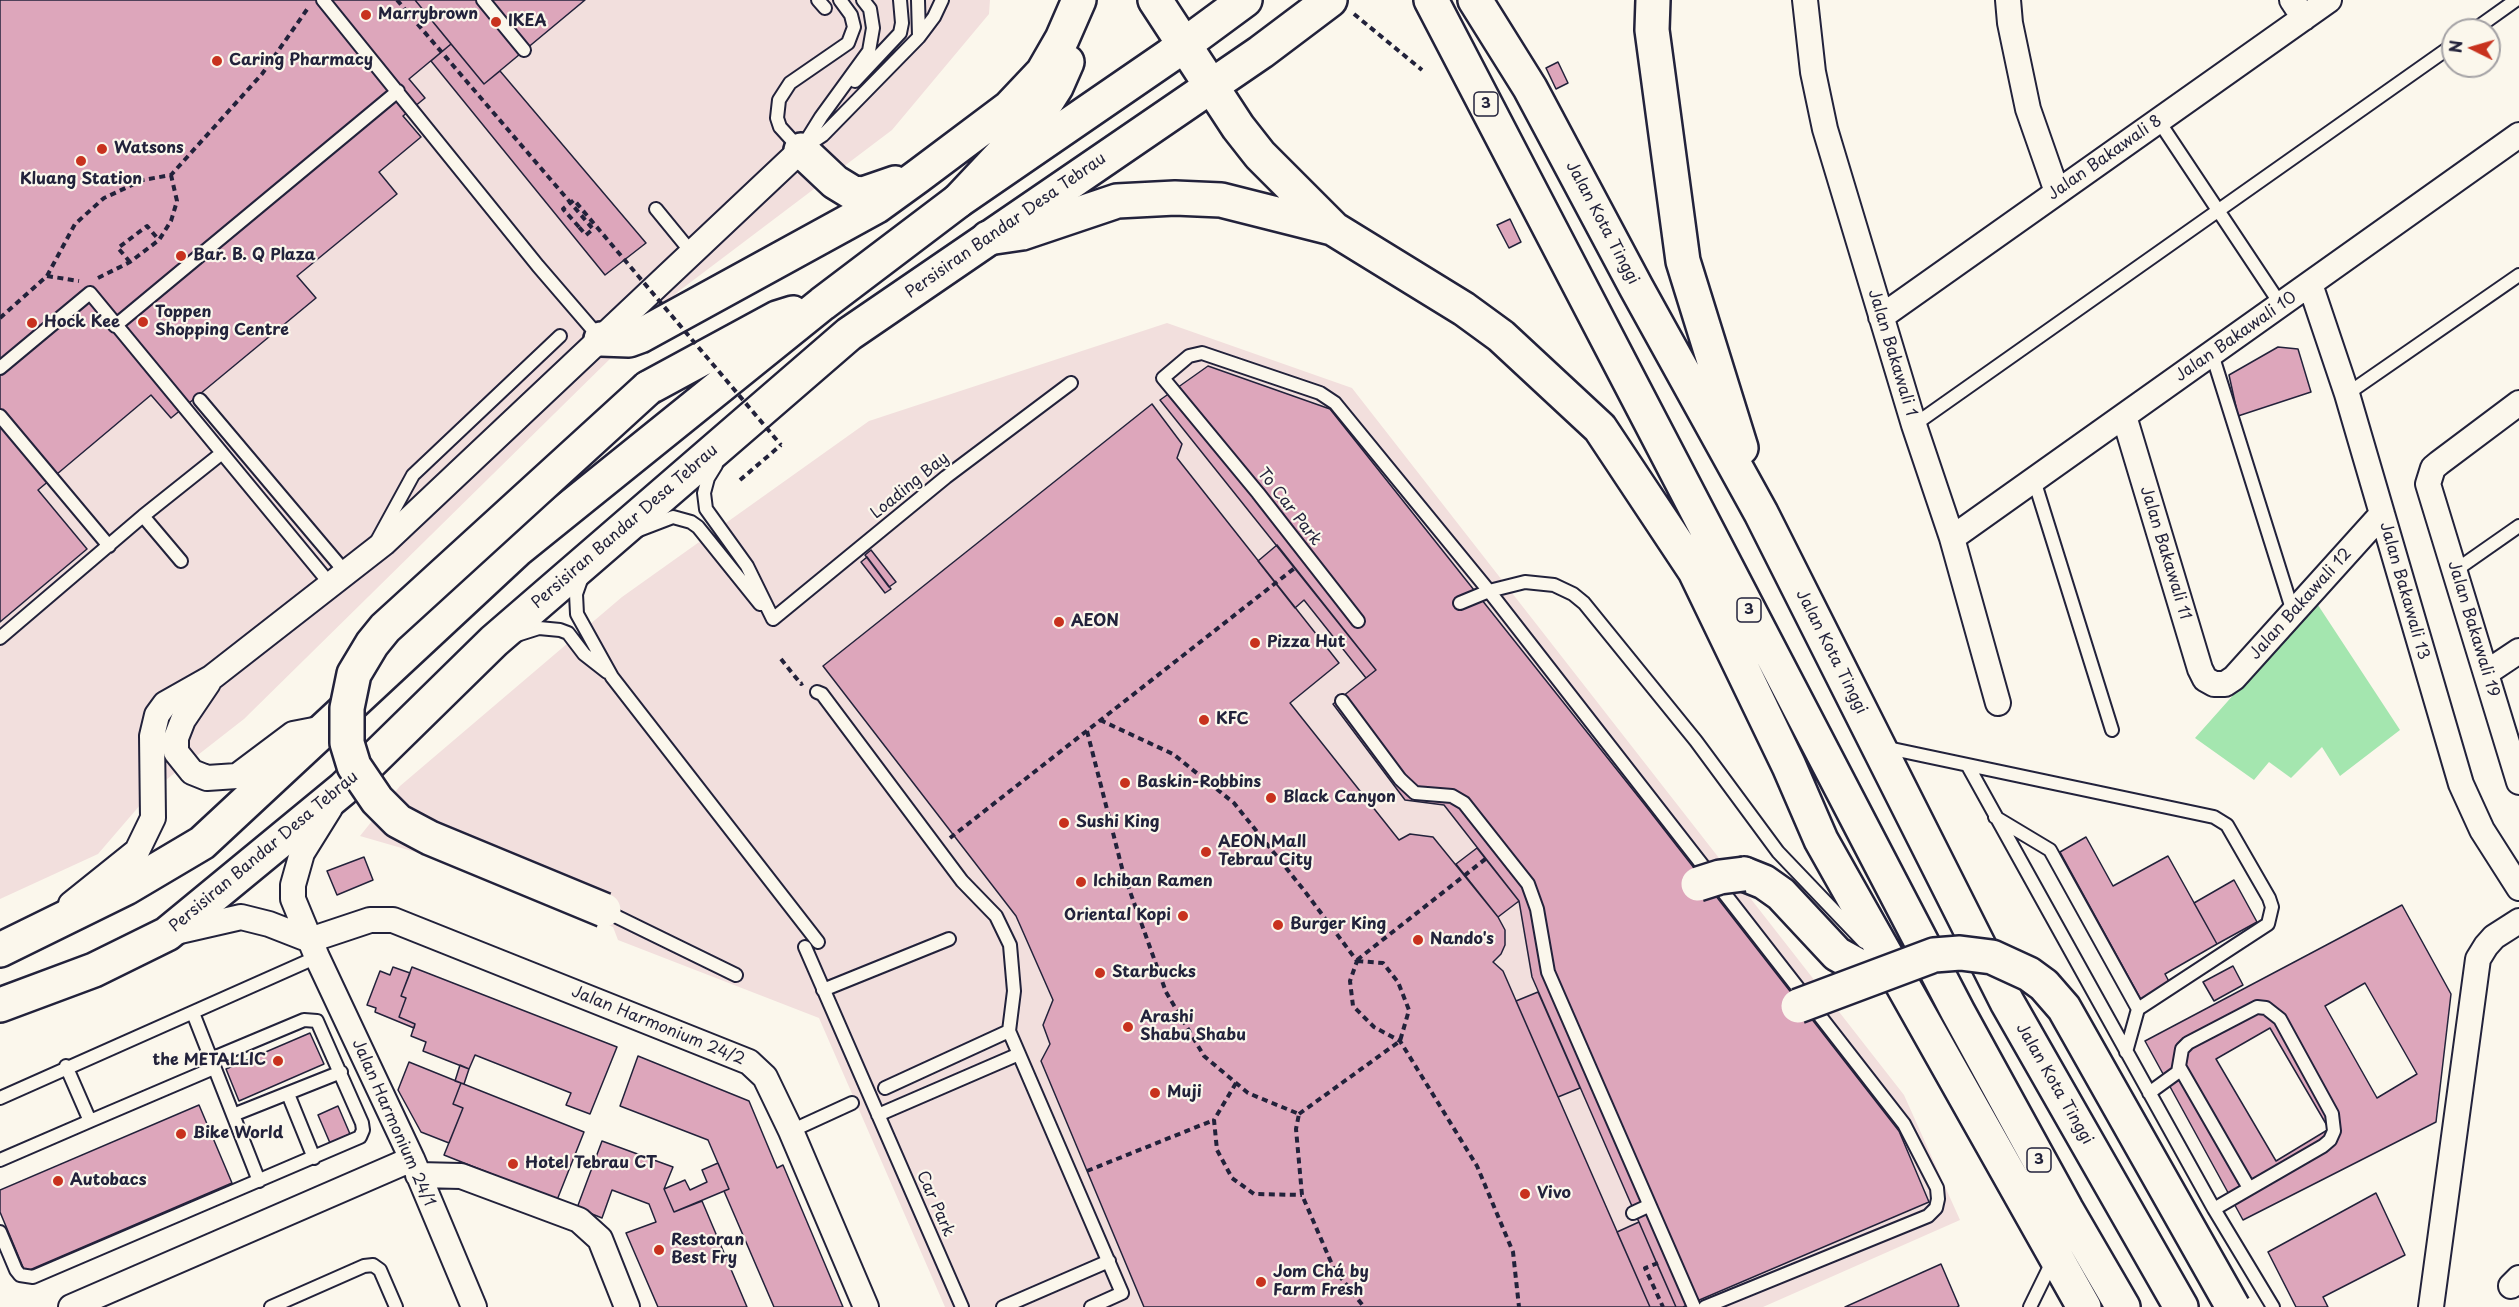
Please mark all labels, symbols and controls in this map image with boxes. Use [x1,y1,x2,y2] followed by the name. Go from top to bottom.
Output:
[378,5,478,25] place label: Marrybrown
[359,8,373,22] marker: Marrybrown
[508,12,547,32] place label: IKEA
[489,15,503,29] marker: IKEA
[2441,18,2501,78] north arrow
[2443,39,2468,54] text: N
[229,51,373,71] place label: Caring Pharmacy
[210,54,224,68] marker: Caring Pharmacy
[1474,92,1498,116] road number: 3
[2044,111,2166,205] street label: Jalan Bakawali 8
[114,139,184,159] place label: Watsons
[95,142,109,156] marker: Watsons
[902,149,1110,303] street label: Persisiran Bandar Desa Tebrau
[74,154,88,168] marker: Kluang Station
[1561,158,1643,288] street label: Jalan Kota Tinggi
[20,170,142,190] place label: Kluang Station
[193,246,316,266] place label: Bar. B. Q Plaza
[174,249,188,263] marker: Bar. B. Q Plaza
[1864,287,1920,419] street label: Jalan Bakawali 1
[2172,288,2300,386] street label: Jalan Bakawali 10
[155,303,289,341] place label: Toppen Shopping Centre
[44,313,120,333] place label: Hock Kee
[136,315,150,329] marker: Toppen Shopping Centre
[25,316,39,330] marker: Hock Kee
[528,441,722,613] street label: Persisiran Bandar Desa Tebrau
[867,449,953,523] street label: Loading Bay
[1253,464,1325,550] street label: To Car Park
[2136,484,2194,622] street label: Jalan Bakawali 11
[2375,520,2433,662] street label: Jalan Bakawali 13
[2246,544,2356,664] street label: Jalan Bakawali 12
[2443,559,2503,699] street label: Jalan Bakawali 19
[1791,587,1871,717] street label: Jalan Kota Tinggi
[1737,598,1761,622] road number: 3
[1071,612,1119,632] place label: AEON
[1052,615,1066,629] marker: AEON
[1267,633,1345,653] place label: Pizza Hut
[1248,636,1262,650] marker: Pizza Hut
[1216,710,1249,730] place label: KFC
[1197,713,1211,727] marker: KFC
[166,767,362,937] street label: Persisiran Bandar Desa Tebrau
[1137,773,1261,793] place label: Baskin-Robbins
[1118,776,1132,790] marker: Baskin-Robbins
[1283,788,1396,808] place label: Black Canyon
[1264,791,1278,805] marker: Black Canyon
[1076,813,1159,833] place label: Sushi King
[1057,816,1071,830] marker: Sushi King
[1218,833,1312,871] place label: AEON Mall Tebrau City
[1199,845,1213,859] marker: AEON Mall Tebrau City
[1093,872,1213,892] place label: Ichiban Ramen
[1074,875,1088,889] marker: Ichiban Ramen
[1064,906,1171,926] place label: Oriental Kopi
[1176,909,1190,923] marker: Oriental Kopi
[1290,915,1386,935] place label: Burger King
[1271,918,1285,932] marker: Burger King
[1430,930,1494,950] place label: Nando's
[1411,933,1425,947] marker: Nando's
[1112,963,1196,983] place label: Starbucks
[1093,966,1107,980] marker: Starbucks
[569,982,747,1070] street label: Jalan Harmonium 24/2
[1140,1008,1246,1046] place label: Arashi Shabu Shabu
[1121,1020,1135,1034] marker: Arashi Shabu Shabu
[2012,1020,2096,1148] street label: Jalan Kota Tinggi
[347,1036,439,1210] street label: Jalan Harmonium 24/1
[153,1051,266,1071] place label: the METALLIC
[271,1054,285,1068] marker: the METALLIC
[1167,1083,1202,1103] place label: Muji
[1148,1086,1162,1100] marker: Muji
[193,1124,283,1144] place label: Bike World
[174,1127,188,1141] marker: Bike World
[2027,1148,2051,1172] road number: 3
[525,1154,657,1174] place label: Hotel Tebrau CT
[506,1157,520,1171] marker: Hotel Tebrau CT
[912,1168,958,1240] street label: Car Park
[70,1171,146,1191] place label: Autobacs
[51,1174,65,1188] marker: Autobacs
[1537,1184,1571,1204] place label: Vivo
[1518,1187,1532,1201] marker: Vivo
[671,1231,744,1269] place label: Restoran Best Fry
[652,1243,666,1257] marker: Restoran Best Fry
[1273,1263,1369,1301] place label: Jom Chá by Farm Fresh
[1254,1275,1268,1289] marker: Jom Chá by Farm Fresh

